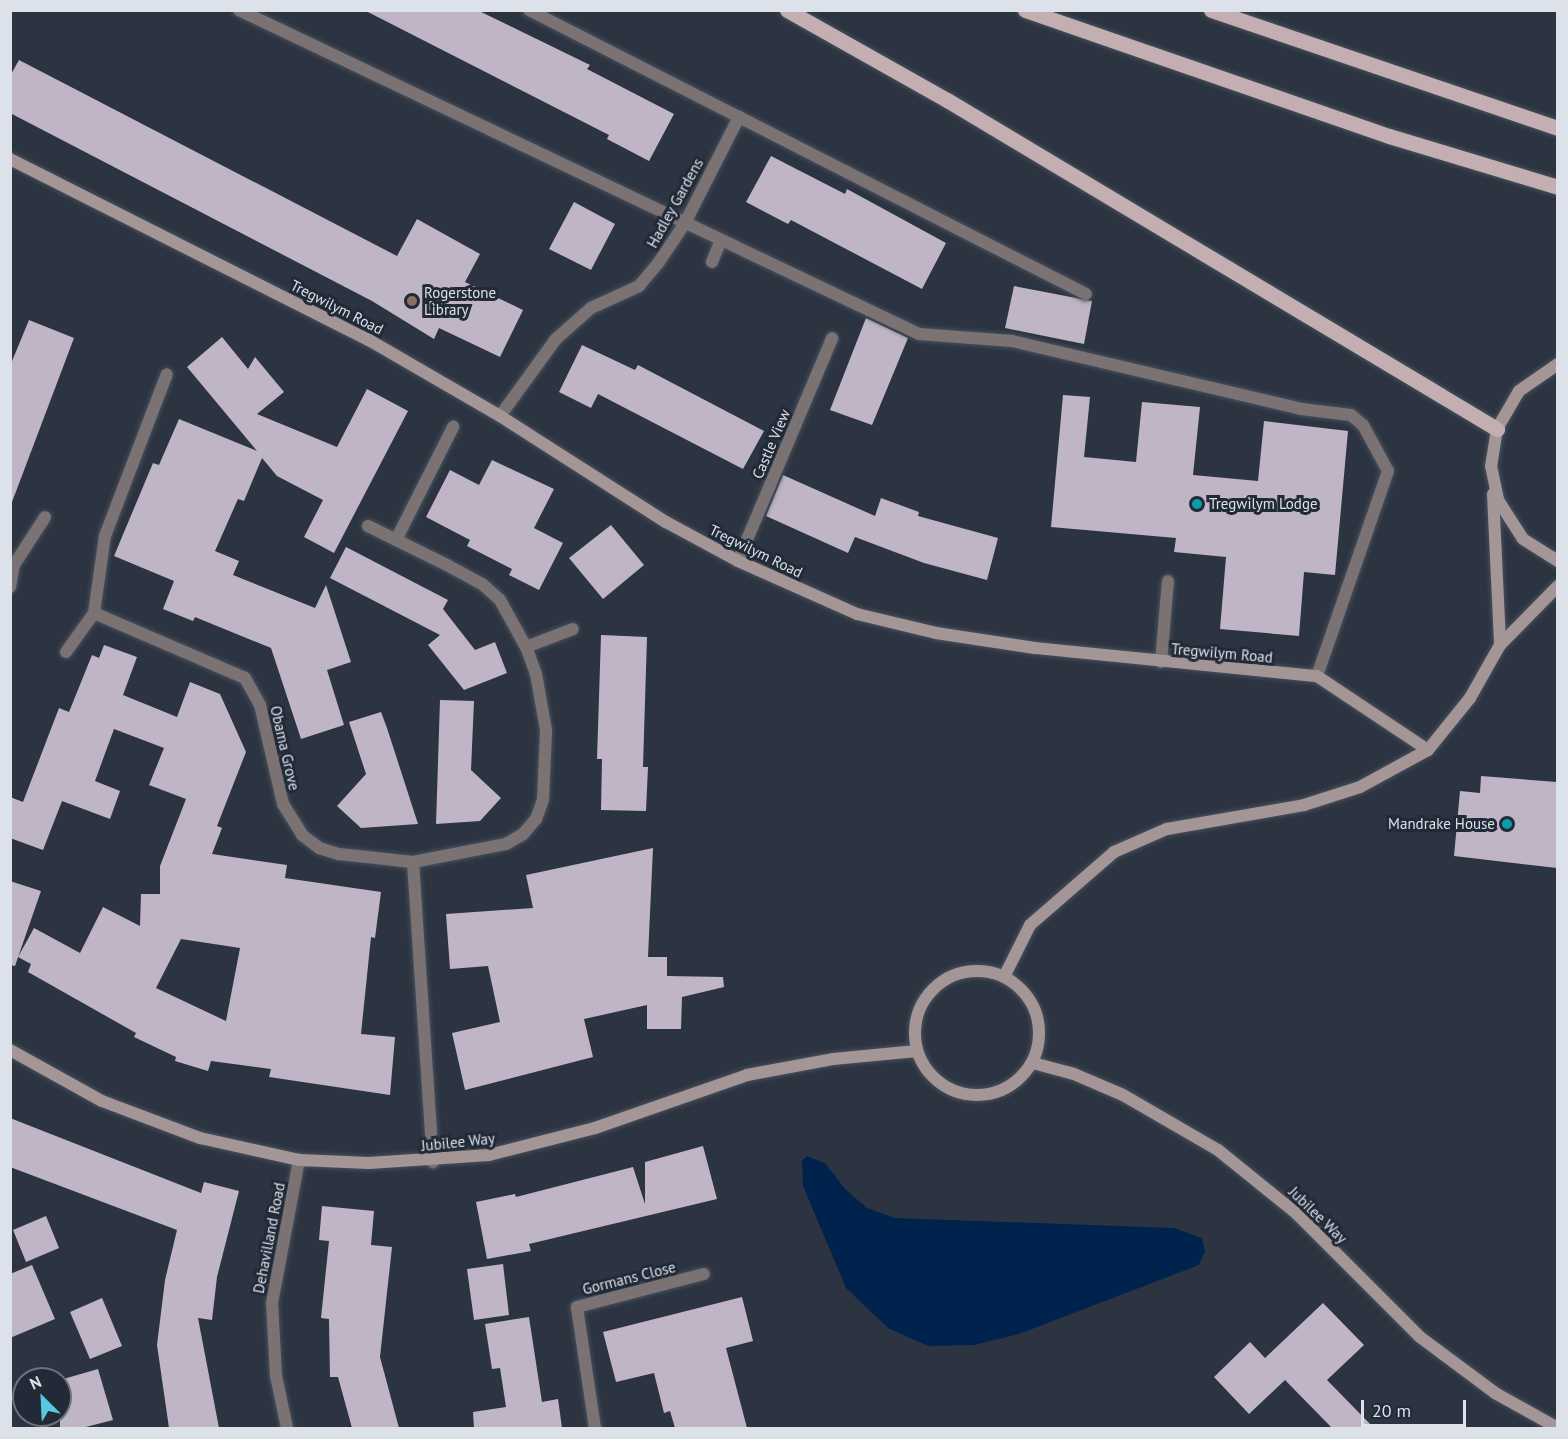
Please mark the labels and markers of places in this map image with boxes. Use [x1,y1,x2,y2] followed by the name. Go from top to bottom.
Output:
[424,283,496,318] place label: Rogerstone Library
[405,294,419,308] marker: Rogerstone Library
[1209,495,1318,513] place label: Tregwilym Lodge
[1190,497,1204,511] marker: Tregwilym Lodge
[1388,815,1495,833] place label: Mandrake House
[1500,817,1514,831] marker: Mandrake House

